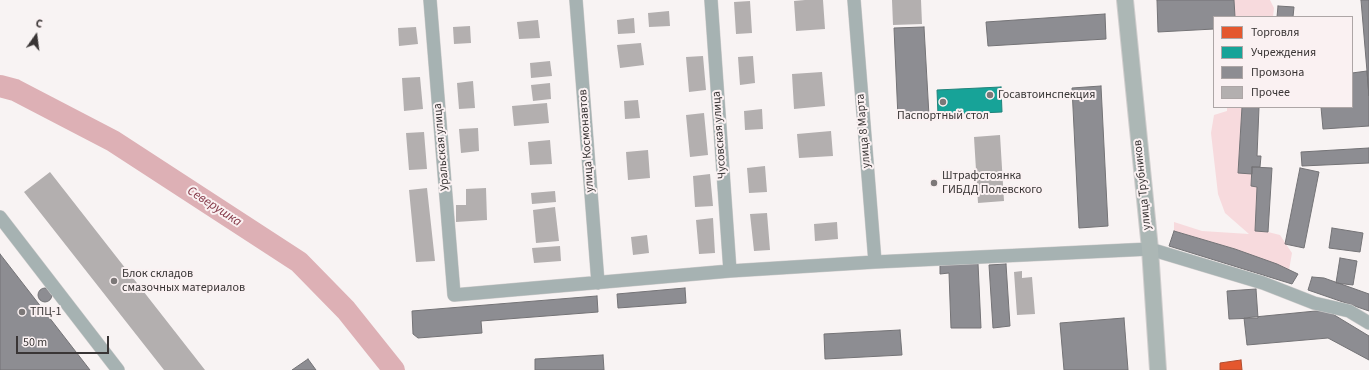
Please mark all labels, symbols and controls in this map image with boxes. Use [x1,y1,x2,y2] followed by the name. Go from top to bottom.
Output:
[16,16,56,56] north arrow
[34,16,44,32] text: С
[1213,16,1353,108] legend
[1251,24,1299,41] text: Торговля
[1251,44,1316,61] text: Учреждения
[1251,64,1304,81] text: Промзона
[1251,84,1290,101] text: Прочее
[998,88,1095,102] place label: Госавтоинспекция
[576,89,598,193] street label: улица Космонавтов
[985,90,995,100] marker: Госавтоинспекция
[710,91,730,179] street label: Чусовская улица
[854,93,874,169] street label: улица 8 Марта
[938,97,948,107] marker: Паспортный стол
[431,103,453,191] street label: Уральская улица
[897,109,989,123] place label: Паспортный стол
[1131,139,1155,231] street label: улица Трубников
[942,169,1042,197] place label: Штрафстоянка ГИБДД Полевского
[929,178,939,188] marker: Штрафстоянка ГИБДД Полевского
[184,184,244,230] water label: Северушка
[122,267,245,295] place label: Блок складов смазочных материалов
[109,276,119,286] marker: Блок складов смазочных материалов
[30,305,61,319] place label: ТПЦ-1
[17,307,27,317] marker: ТПЦ-1
[18,328,111,354] scale bar
[23,334,47,351] text: 50 m

